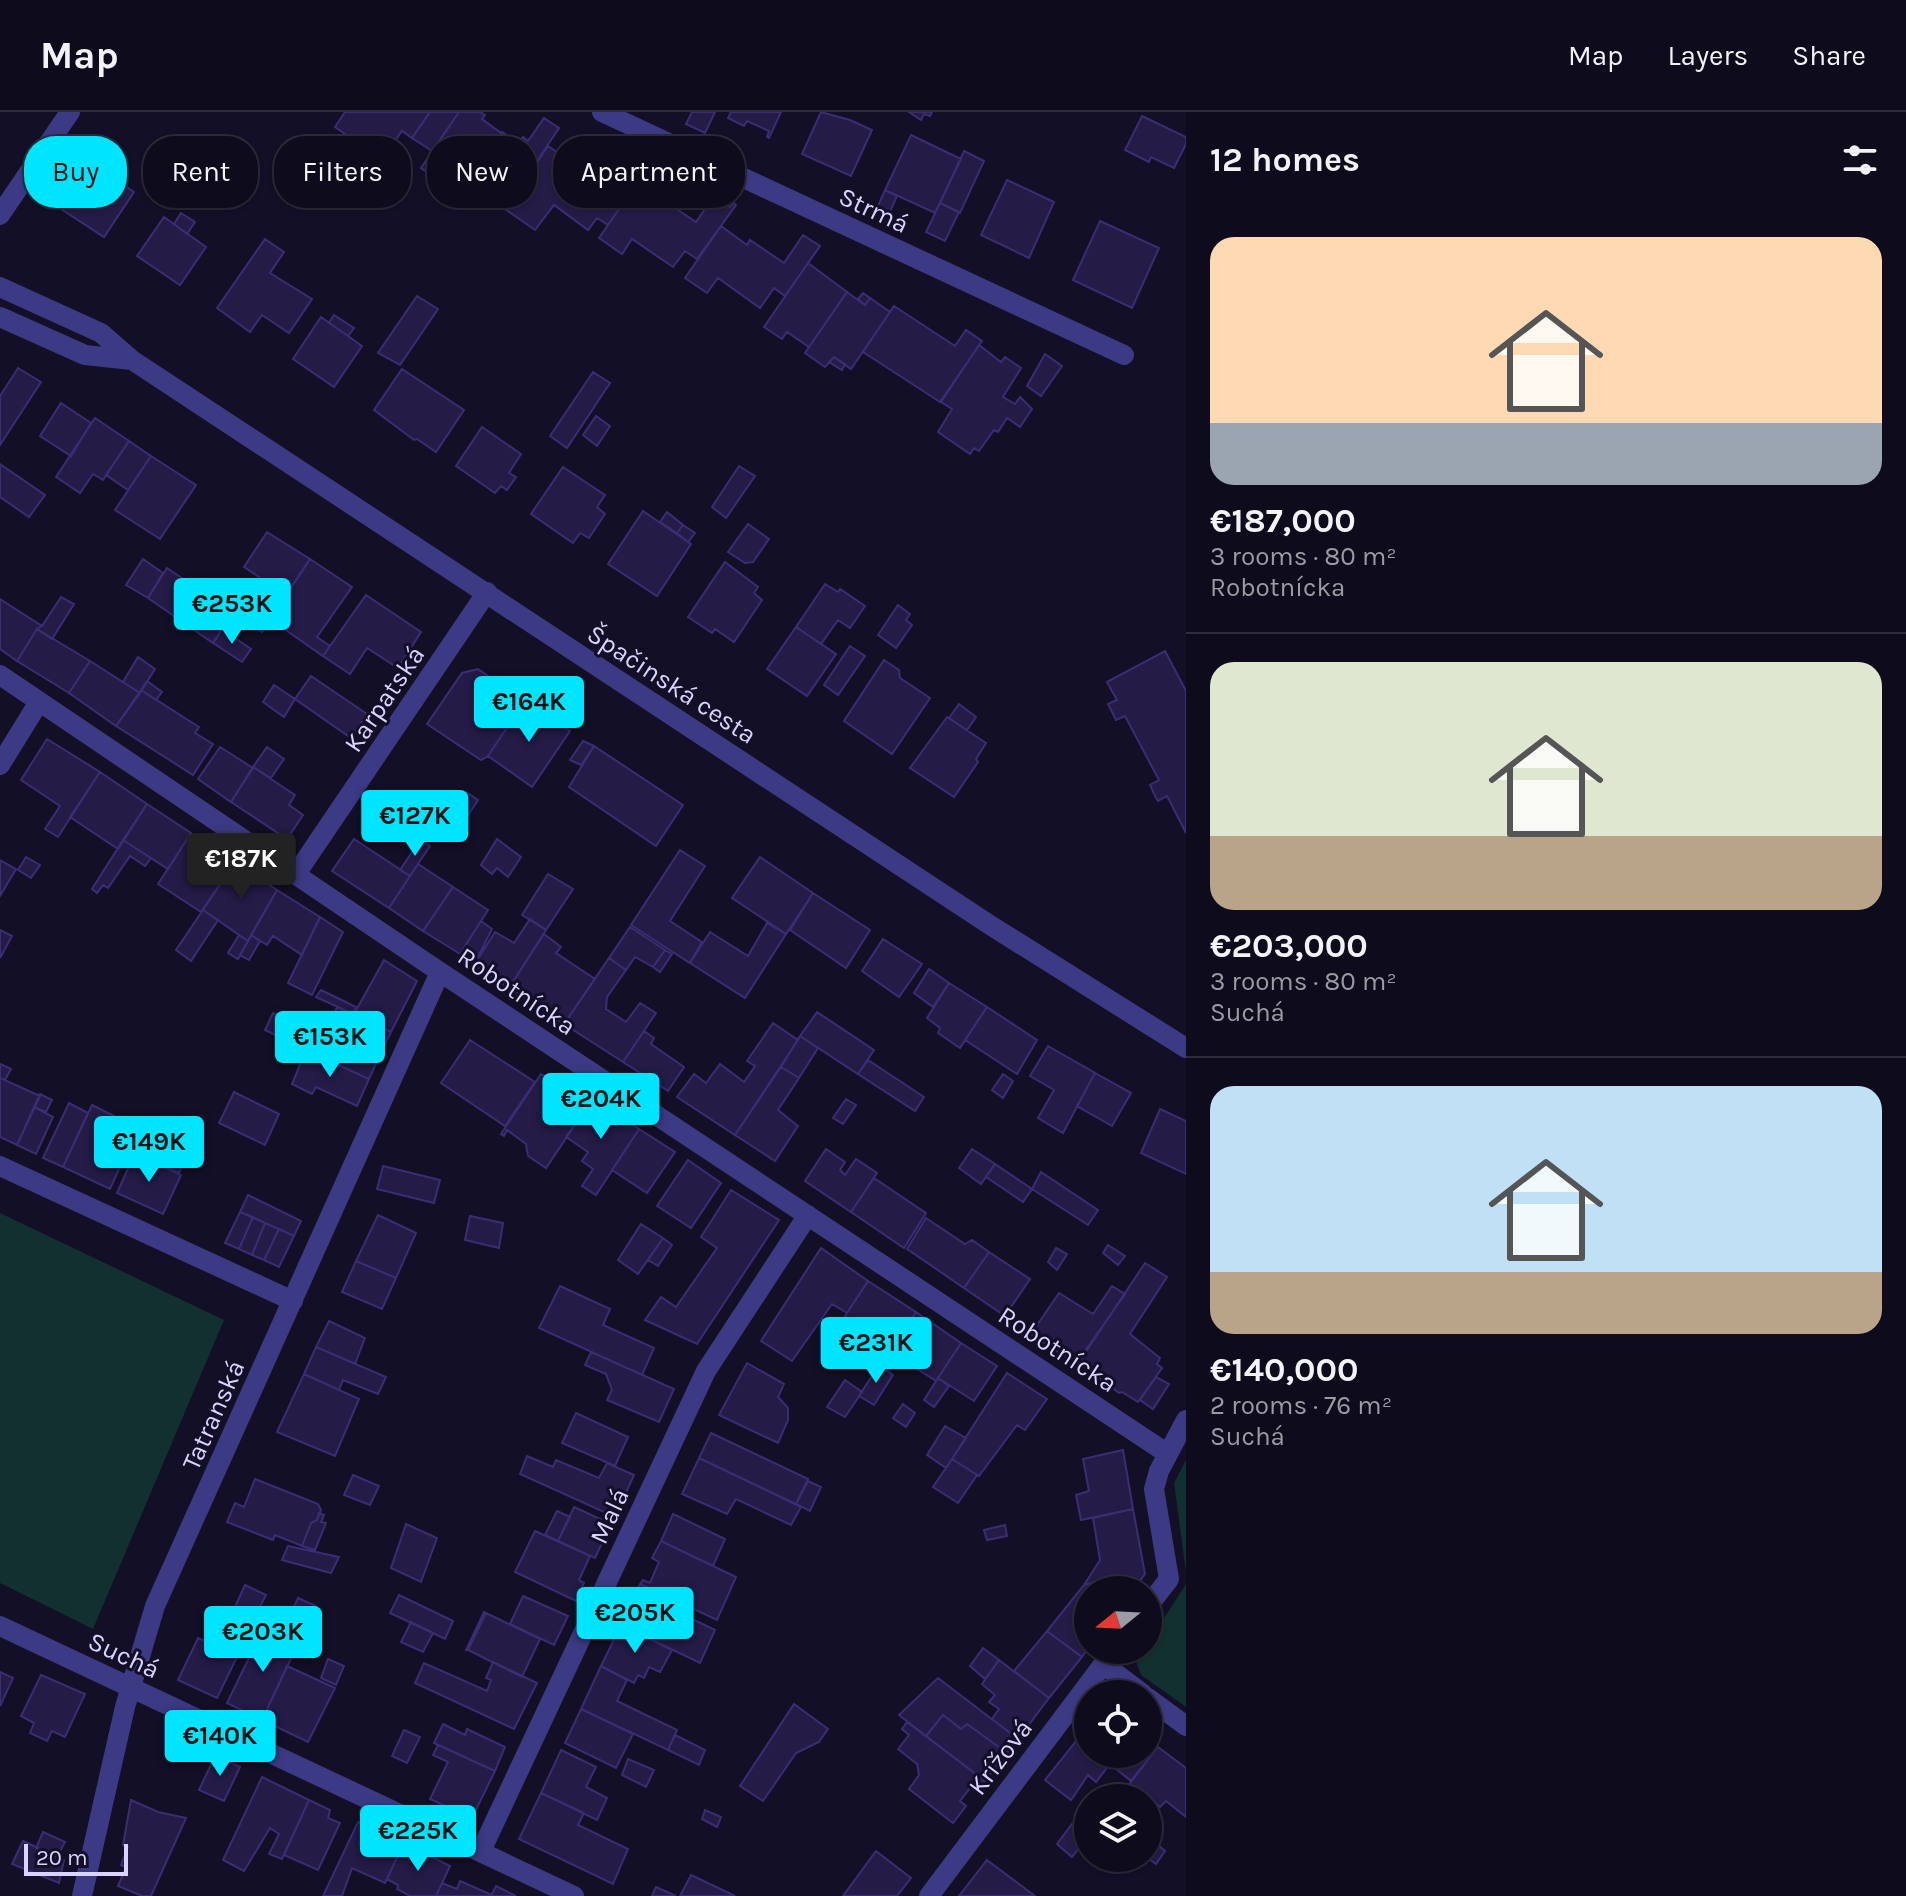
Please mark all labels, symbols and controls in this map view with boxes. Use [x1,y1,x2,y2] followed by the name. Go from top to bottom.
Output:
[40,33,119,78] text: Map
[1568,39,1623,72] text: Map
[1667,39,1748,72] text: Layers
[1792,39,1866,72] text: Share
[24,136,127,208] chip: Buy
[143,136,258,208] chip: Rent
[274,136,411,208] chip: Filters
[427,136,537,208] chip: New
[553,136,745,208] chip: Apartment
[1838,138,1882,182] icon: filters
[1210,140,1360,180] text: 12 homes
[834,181,914,240] street label: Strmá
[1474,289,1618,433] icon: home
[1210,501,1356,541] text: €187,000
[1210,541,1397,572] text: 3 rooms · 80 m²
[1210,572,1345,603] text: Robotnícka
[176,578,288,646] pin: €253K
[192,588,272,619] text: €253K
[581,617,763,751] street label: Špačinská cesta
[338,640,431,758] street label: Karpatská
[473,676,585,744] pin: €164K
[492,686,566,717] text: €164K
[1474,714,1618,858] icon: home
[359,790,471,858] pin: €127K
[379,800,451,831] text: €127K
[185,833,297,901] pin: €187K
[205,843,277,874] text: €187K
[1210,926,1368,966] text: €203,000
[452,941,581,1042] street label: Robotnícka
[1210,966,1397,997] text: 3 rooms · 80 m²
[1210,997,1285,1028] text: Suchá
[274,1011,386,1079] pin: €153K
[293,1021,367,1052] text: €153K
[545,1073,657,1141] pin: €204K
[560,1083,642,1114] text: €204K
[93,1116,205,1184] pin: €149K
[112,1126,186,1157] text: €149K
[1474,1138,1618,1282] icon: home
[993,1300,1123,1399] street label: Robotnícka
[820,1317,932,1385] pin: €231K
[839,1327,913,1358] text: €231K
[1210,1350,1359,1390] text: €140,000
[176,1356,251,1475] street label: Tatranská
[1210,1390,1392,1421] text: 2 rooms · 76 m²
[1210,1421,1285,1452] text: Suchá
[583,1483,636,1549] street label: Malá
[1074,1576,1162,1664] north arrow
[1074,1576,1162,1872] map controls
[579,1587,691,1655] pin: €205K
[595,1597,675,1628] text: €205K
[207,1606,319,1674] pin: €203K
[222,1616,304,1647] text: €203K
[83,1626,164,1685] street label: Suchá
[1074,1680,1162,1768] button: locate
[164,1710,276,1778] pin: €140K
[962,1713,1039,1801] street label: Krížová
[183,1720,257,1751] text: €140K
[1074,1784,1162,1872] button: layers
[362,1805,474,1873] pin: €225K
[378,1815,458,1846] text: €225K
[24,1840,128,1876] scale bar
[36,1845,88,1871] text: 20 m

